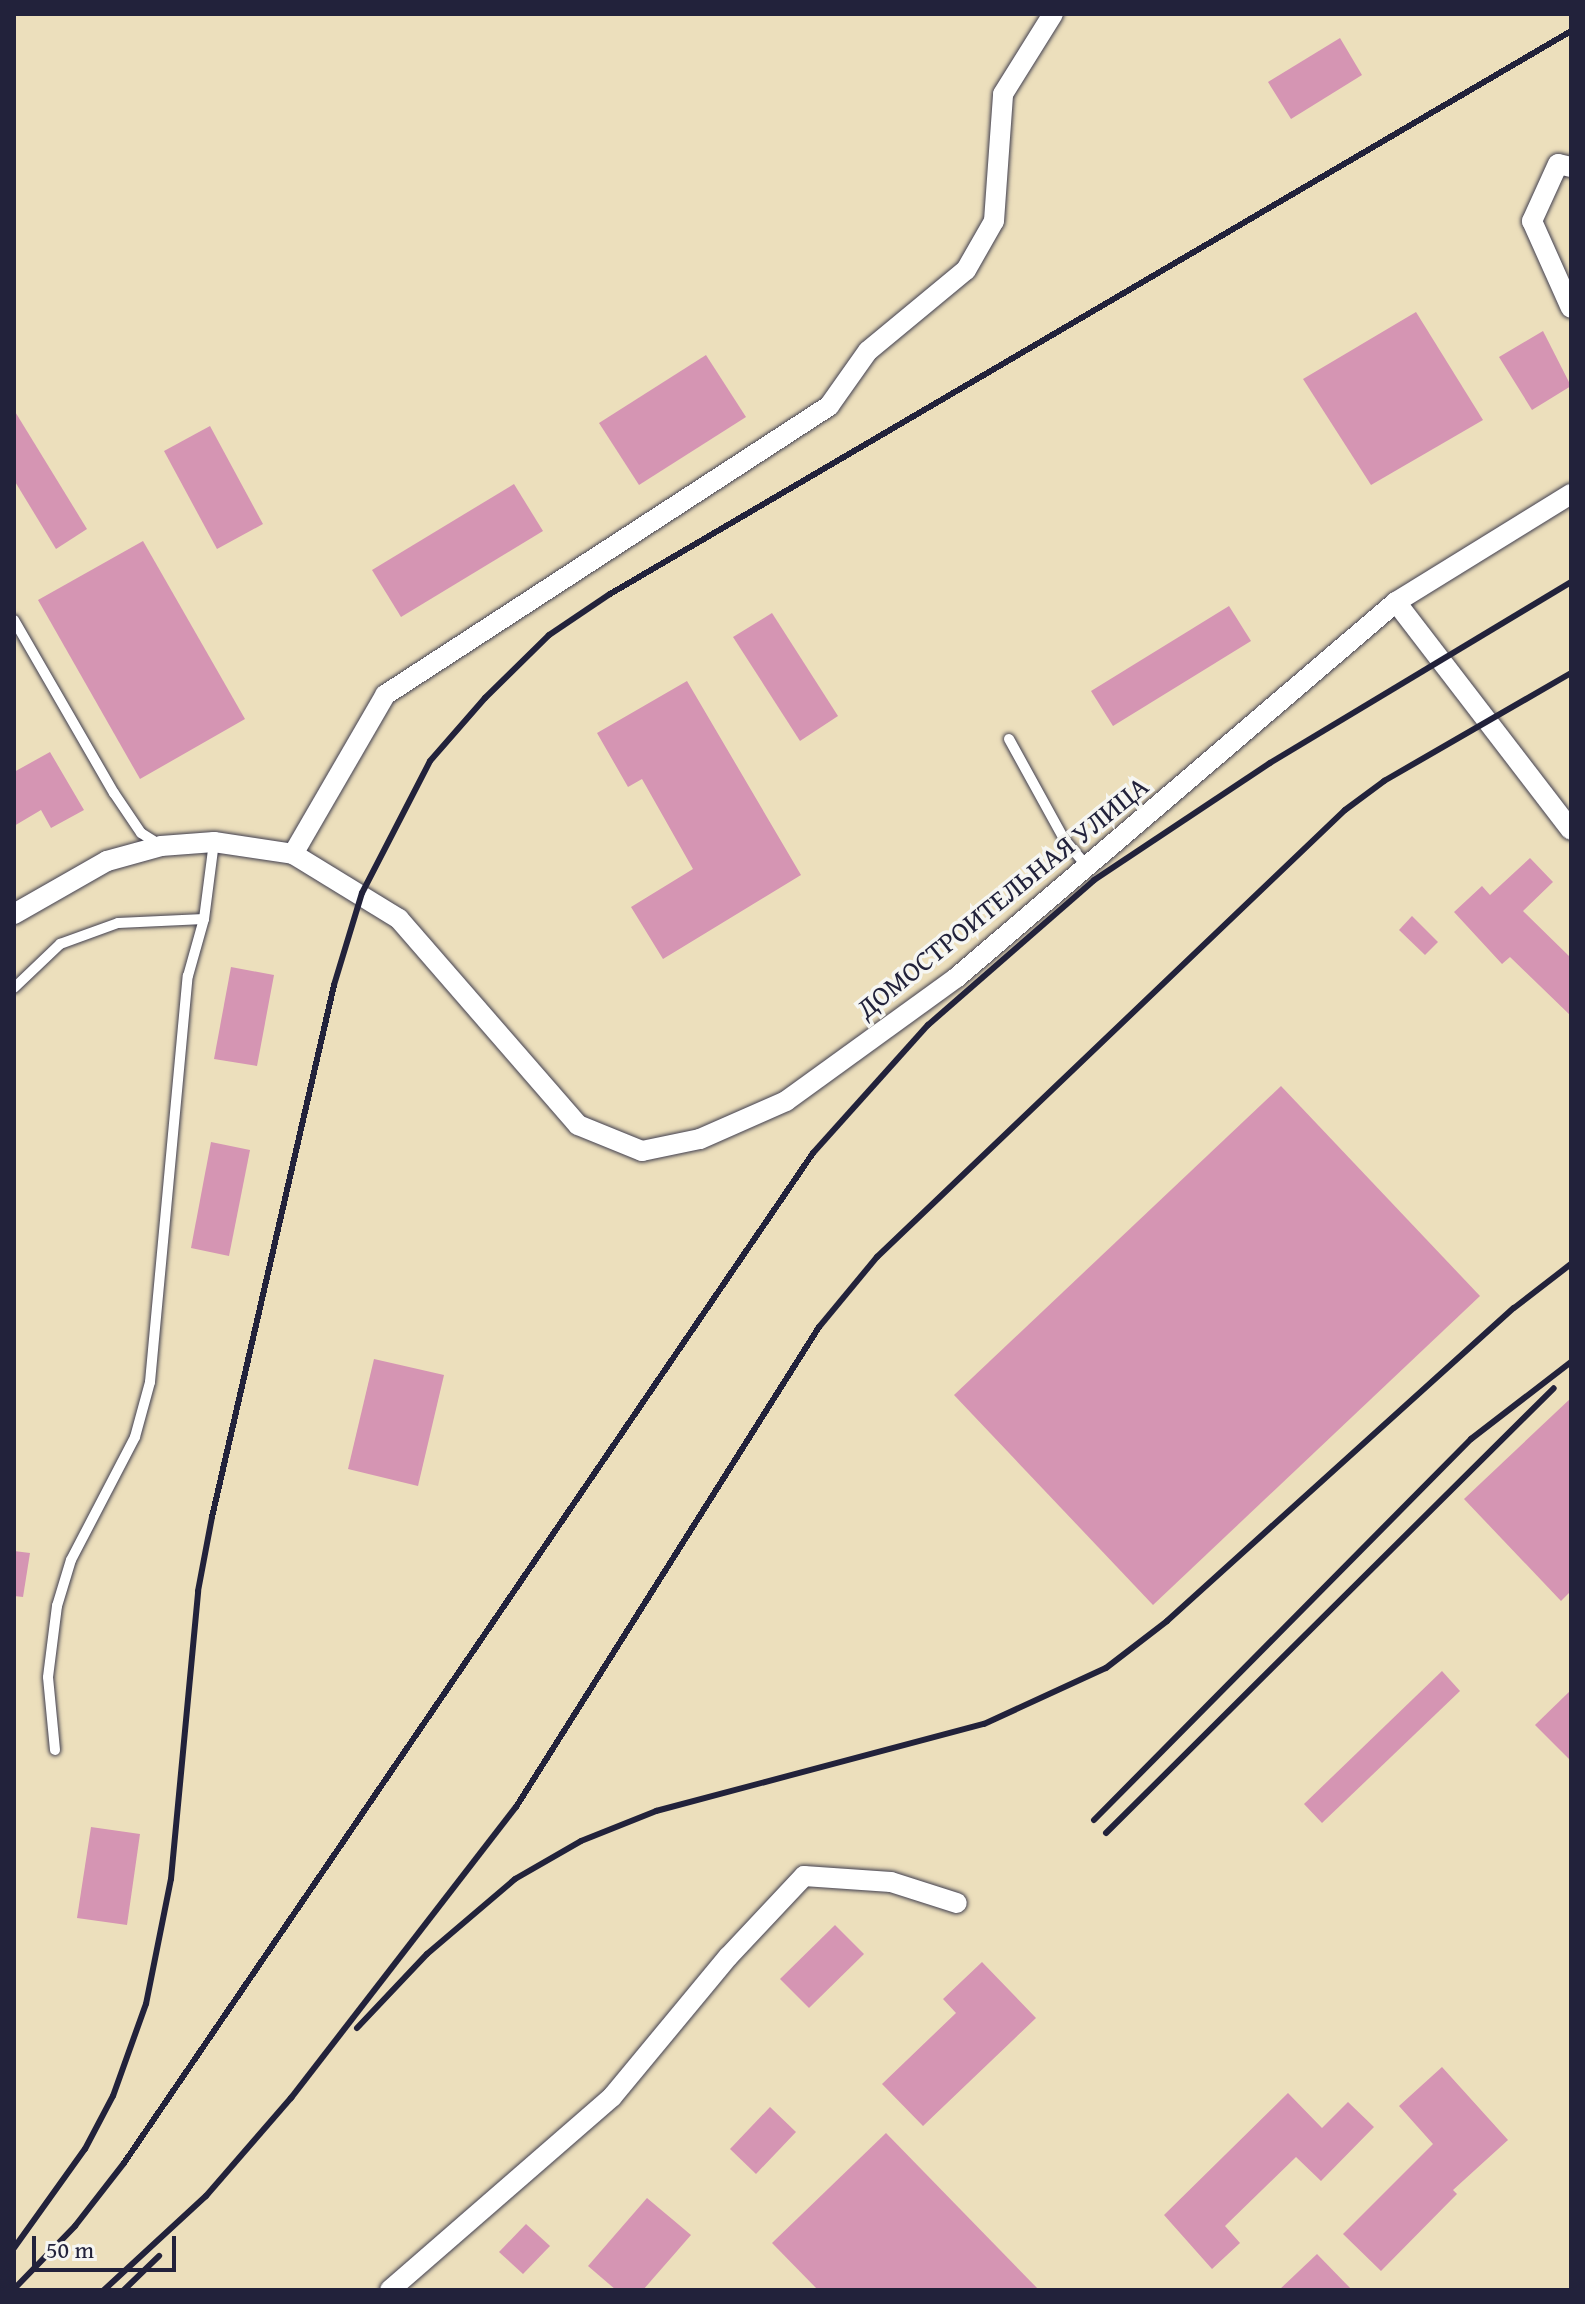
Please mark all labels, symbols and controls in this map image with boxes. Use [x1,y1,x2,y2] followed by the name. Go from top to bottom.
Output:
[849,769,1155,1025] street label: ДОМОСТРОИТЕЛЬНАЯ УЛИЦА
[36,2220,180,2270] scale bar
[46,2232,94,2267] text: 50 m

